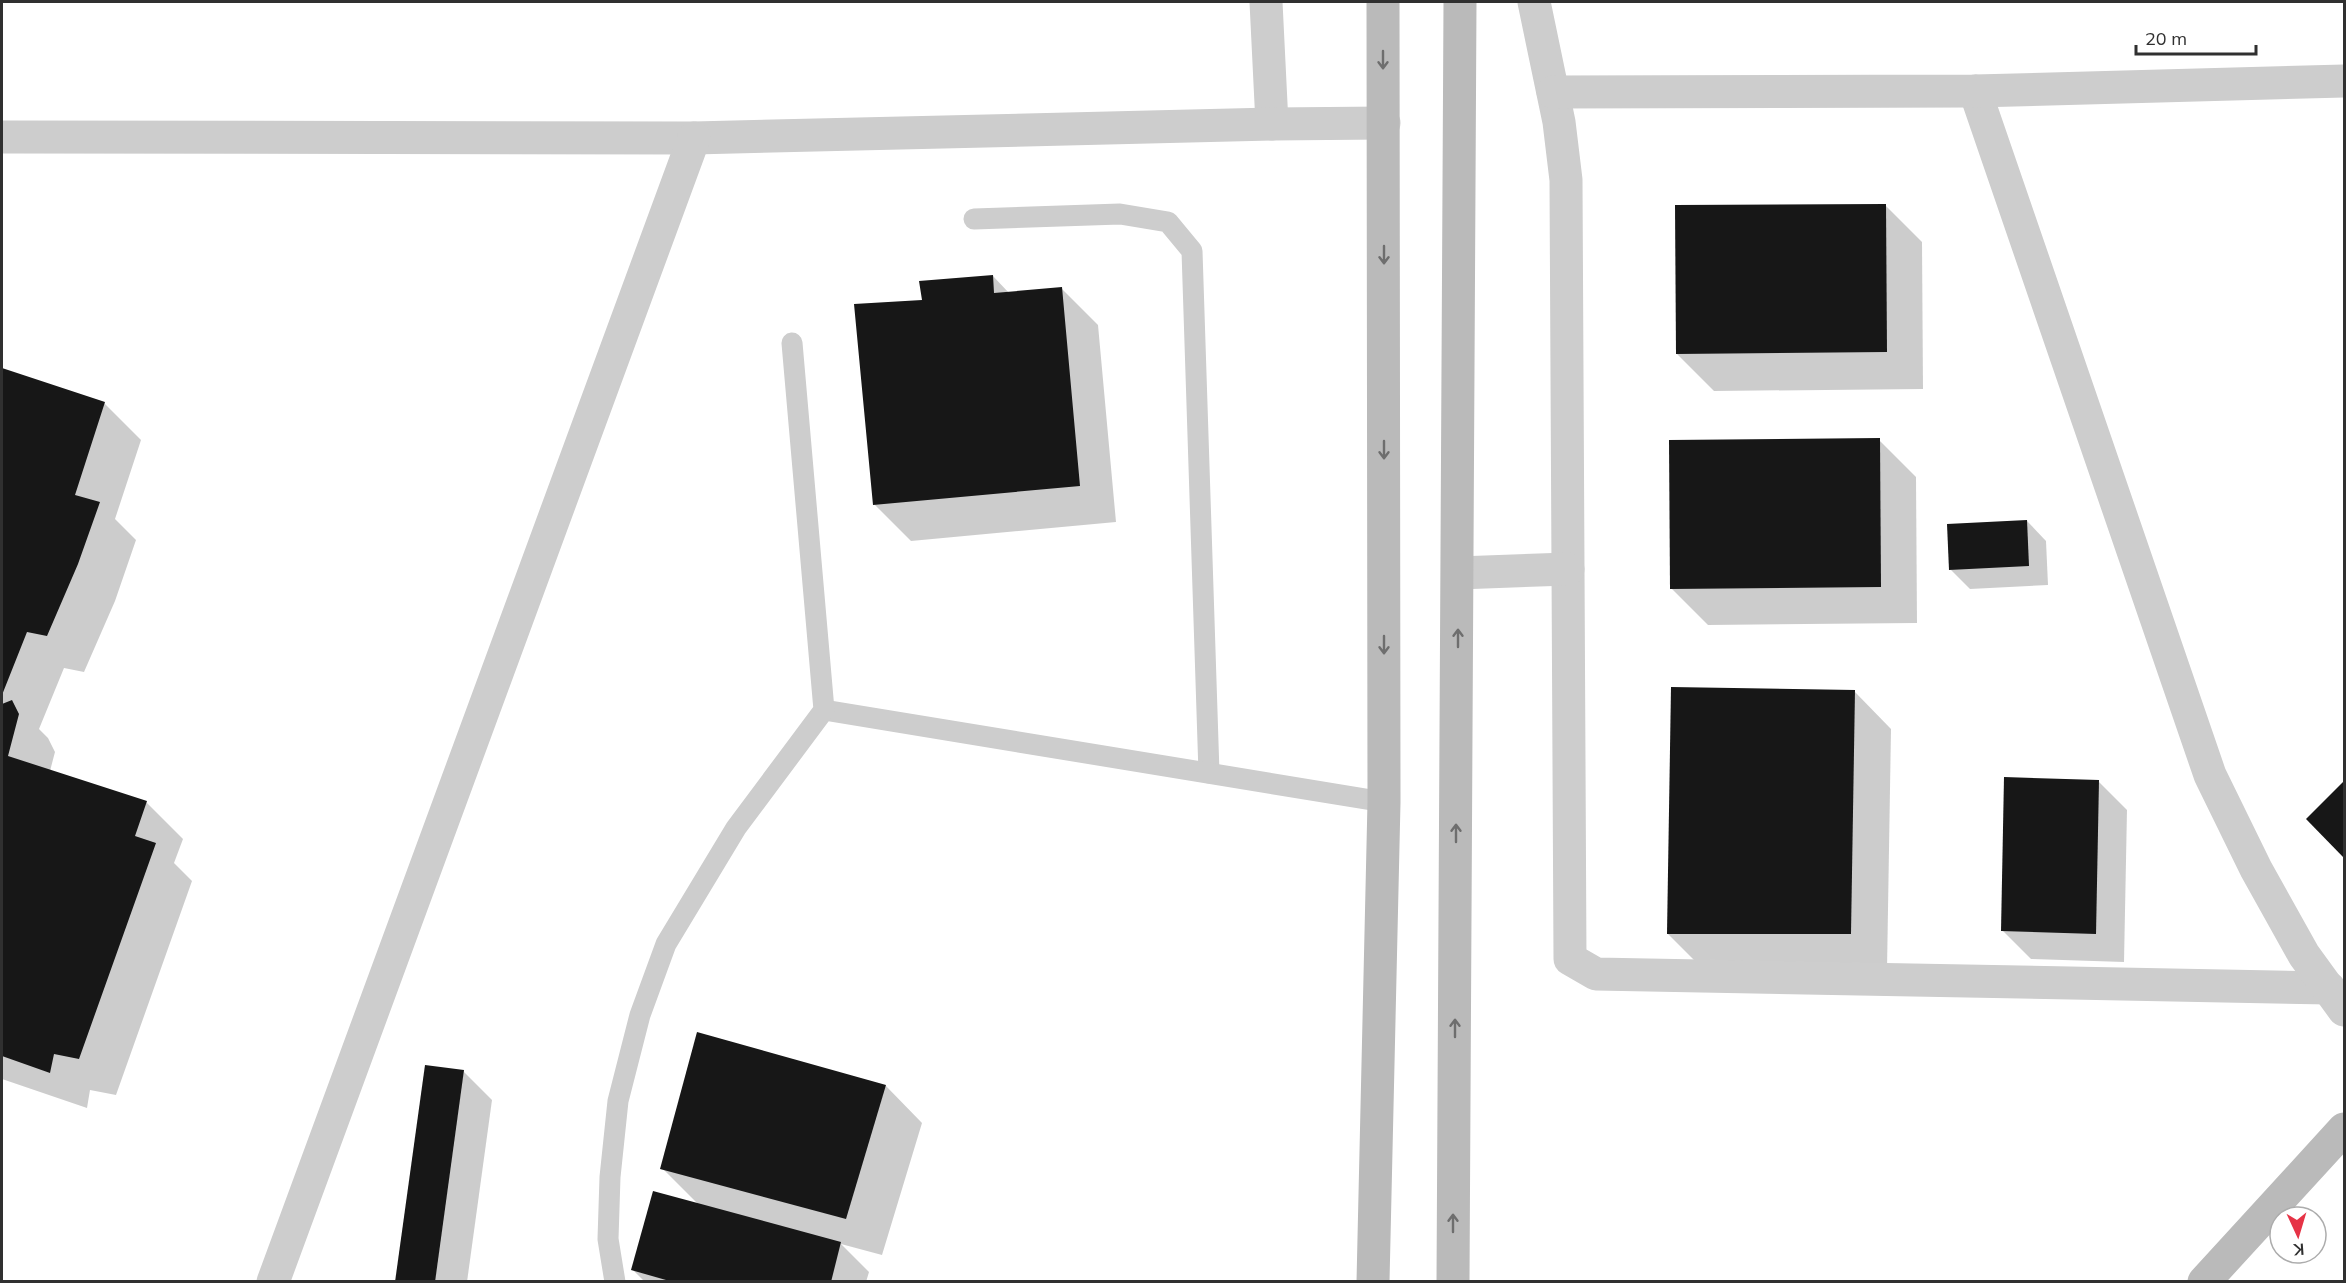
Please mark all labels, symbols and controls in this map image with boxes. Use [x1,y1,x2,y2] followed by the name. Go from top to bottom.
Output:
[2136,18,2256,56] scale bar
[2145,27,2187,50] text: 20 m
[1377,49,1389,69] one-way arrow
[1378,244,1390,264] one-way arrow
[1378,439,1390,459] one-way arrow
[1452,629,1464,649] one-way arrow
[1378,634,1390,654] one-way arrow
[1450,824,1462,844] one-way arrow
[1449,1019,1461,1039] one-way arrow
[2268,1205,2328,1265] north arrow
[1447,1214,1459,1234] one-way arrow
[2292,1240,2305,1260] text: K

